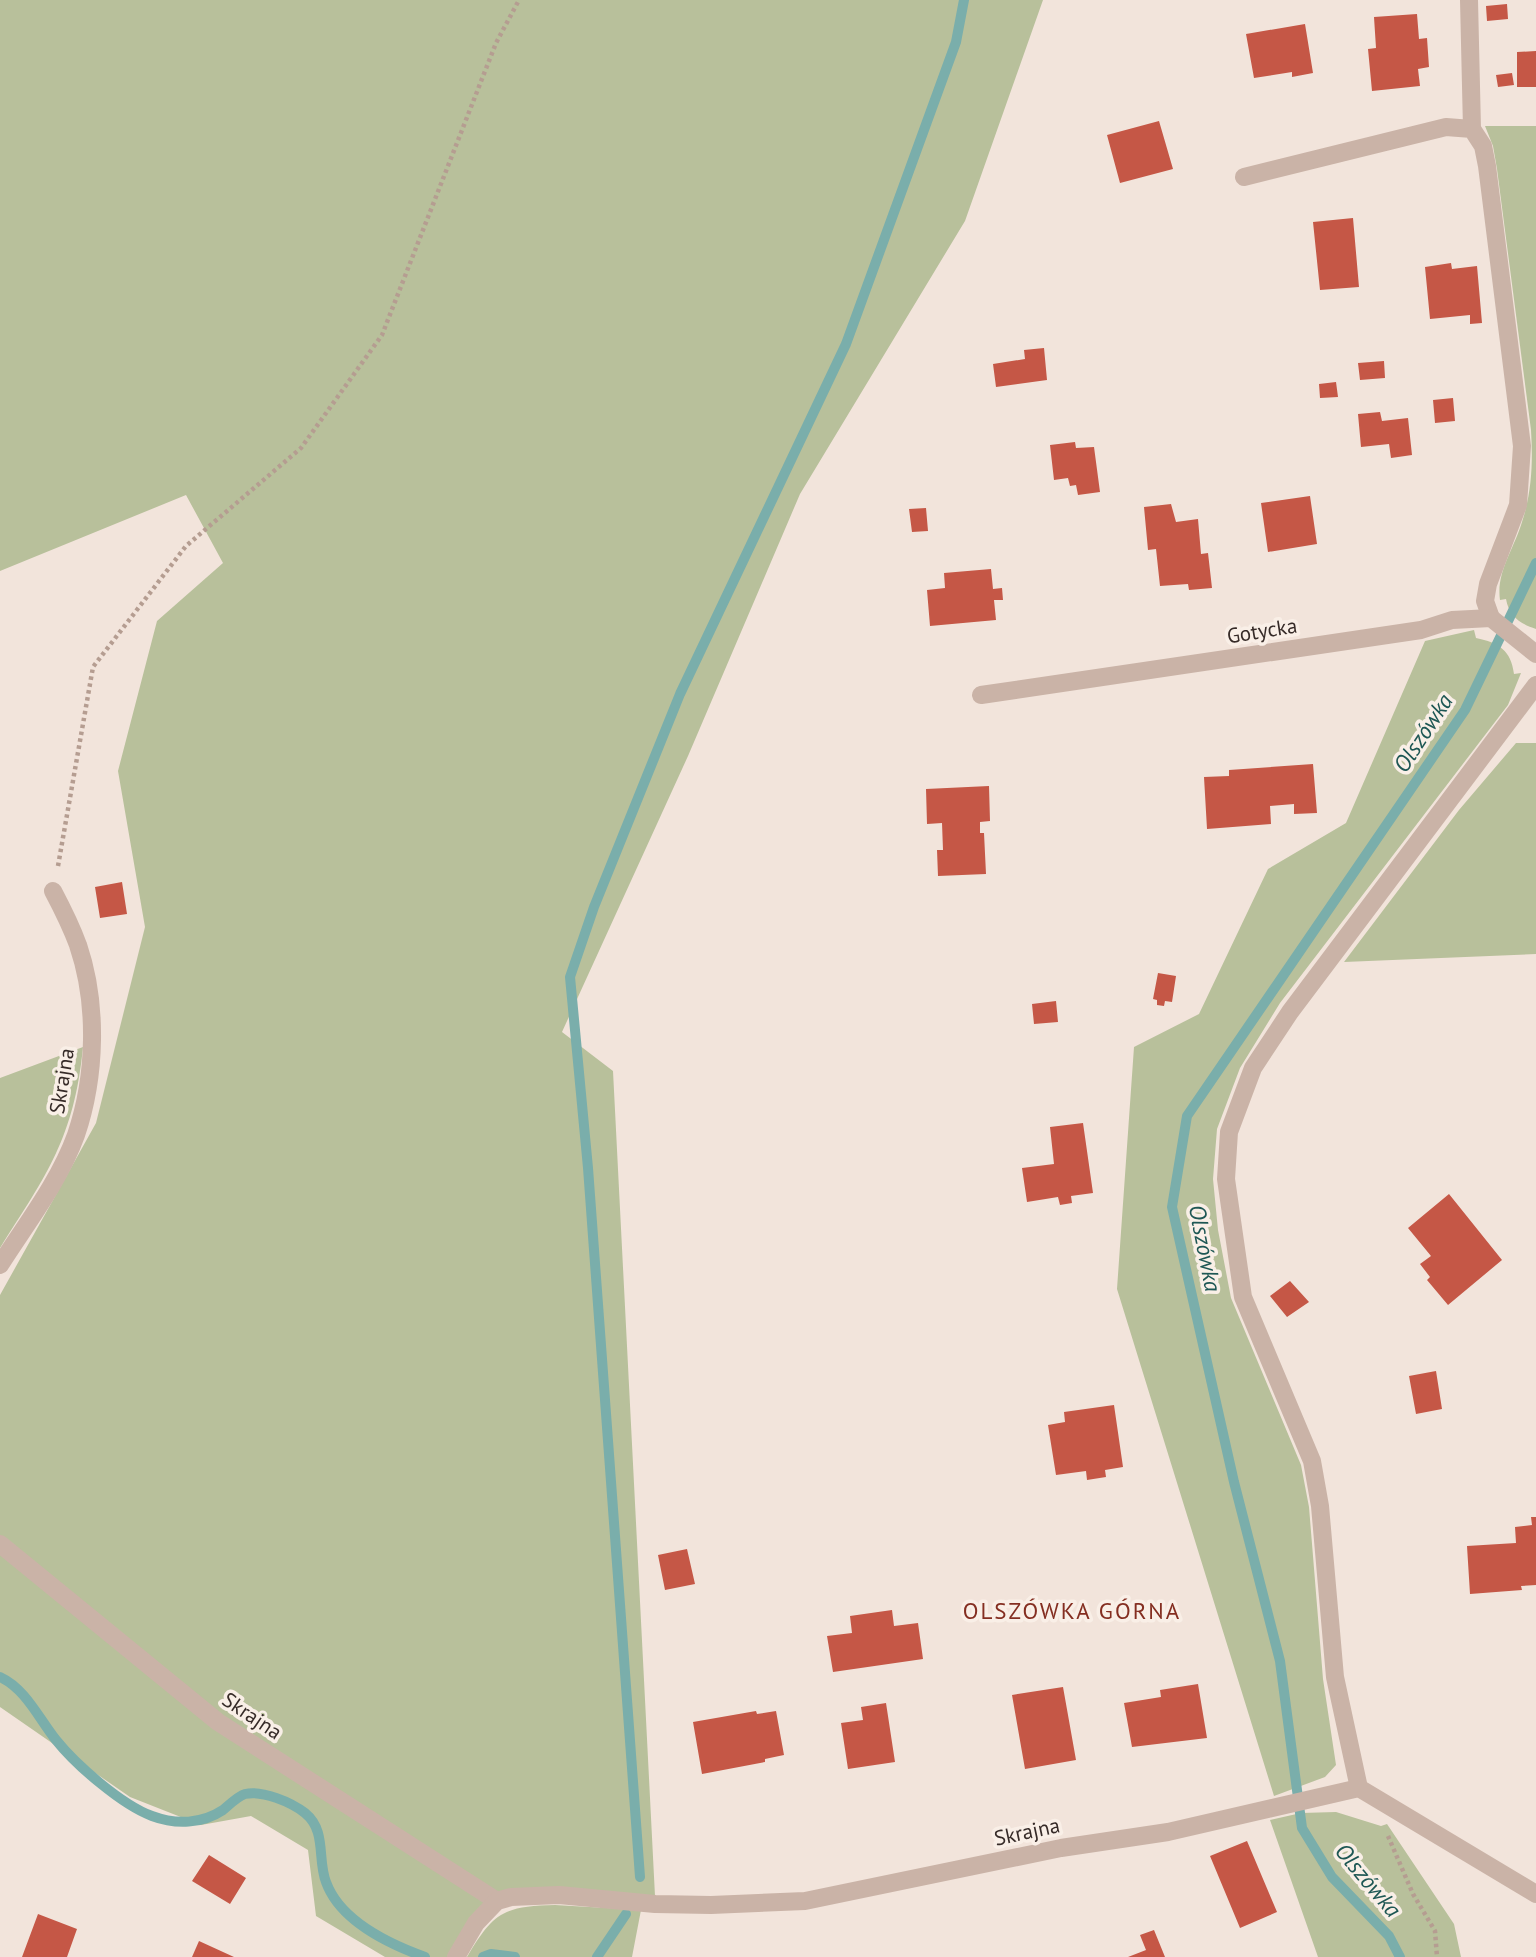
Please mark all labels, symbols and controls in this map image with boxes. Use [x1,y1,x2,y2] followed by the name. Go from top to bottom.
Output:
[1225,612,1299,649] street label: Gotycka
[1386,688,1459,777] water label: Olszówka
[43,1046,80,1116] street label: Skrajna
[1183,1202,1228,1294] water label: Olszówka
[963,1596,1181,1625] district label: OLSZÓWKA GÓRNA
[217,1686,287,1745] street label: Skrajna
[992,1811,1062,1852] street label: Skrajna
[1329,1837,1408,1923] water label: Olszówka

